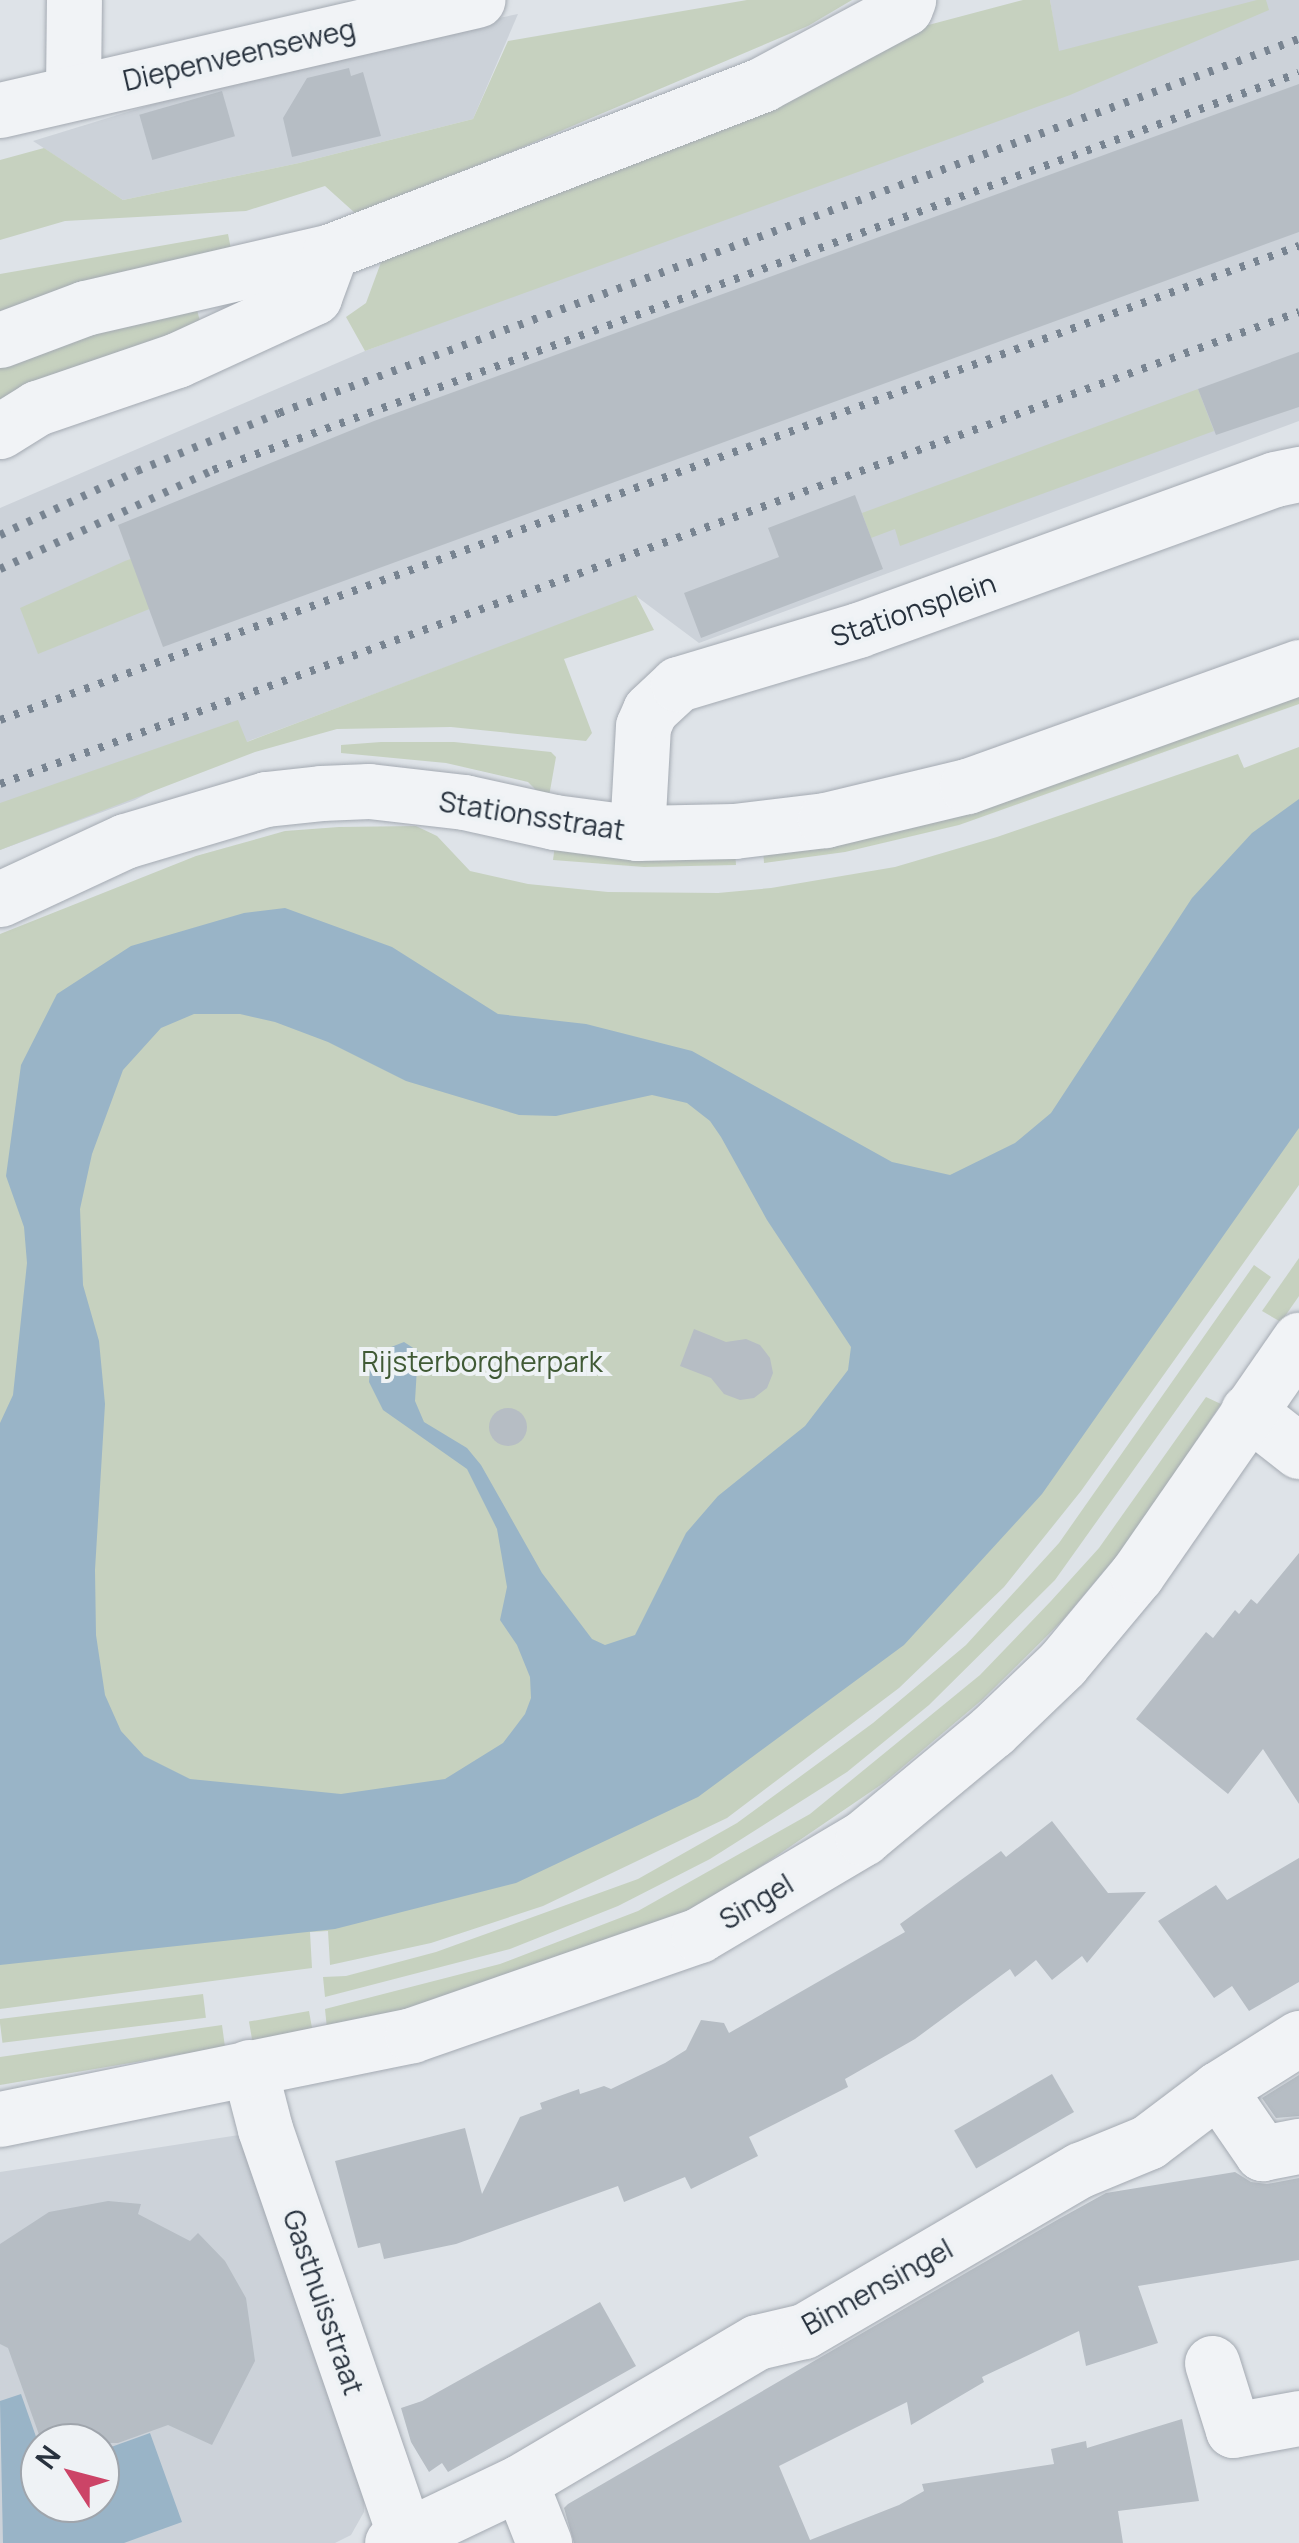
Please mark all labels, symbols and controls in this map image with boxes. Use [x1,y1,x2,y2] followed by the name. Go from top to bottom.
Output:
[120,11,358,97] street label: Diepenveenseweg
[826,565,1000,653] street label: Stationsplein
[437,784,627,846] street label: Stationsstraat
[361,1344,603,1378] park label: Rijsterborgherpark
[713,1866,799,1936] street label: Singel
[277,2205,371,2399] street label: Gasthuisstraat
[796,2231,958,2341] street label: Binnensingel
[20,2423,120,2523] north arrow
[26,2437,69,2476] text: N

